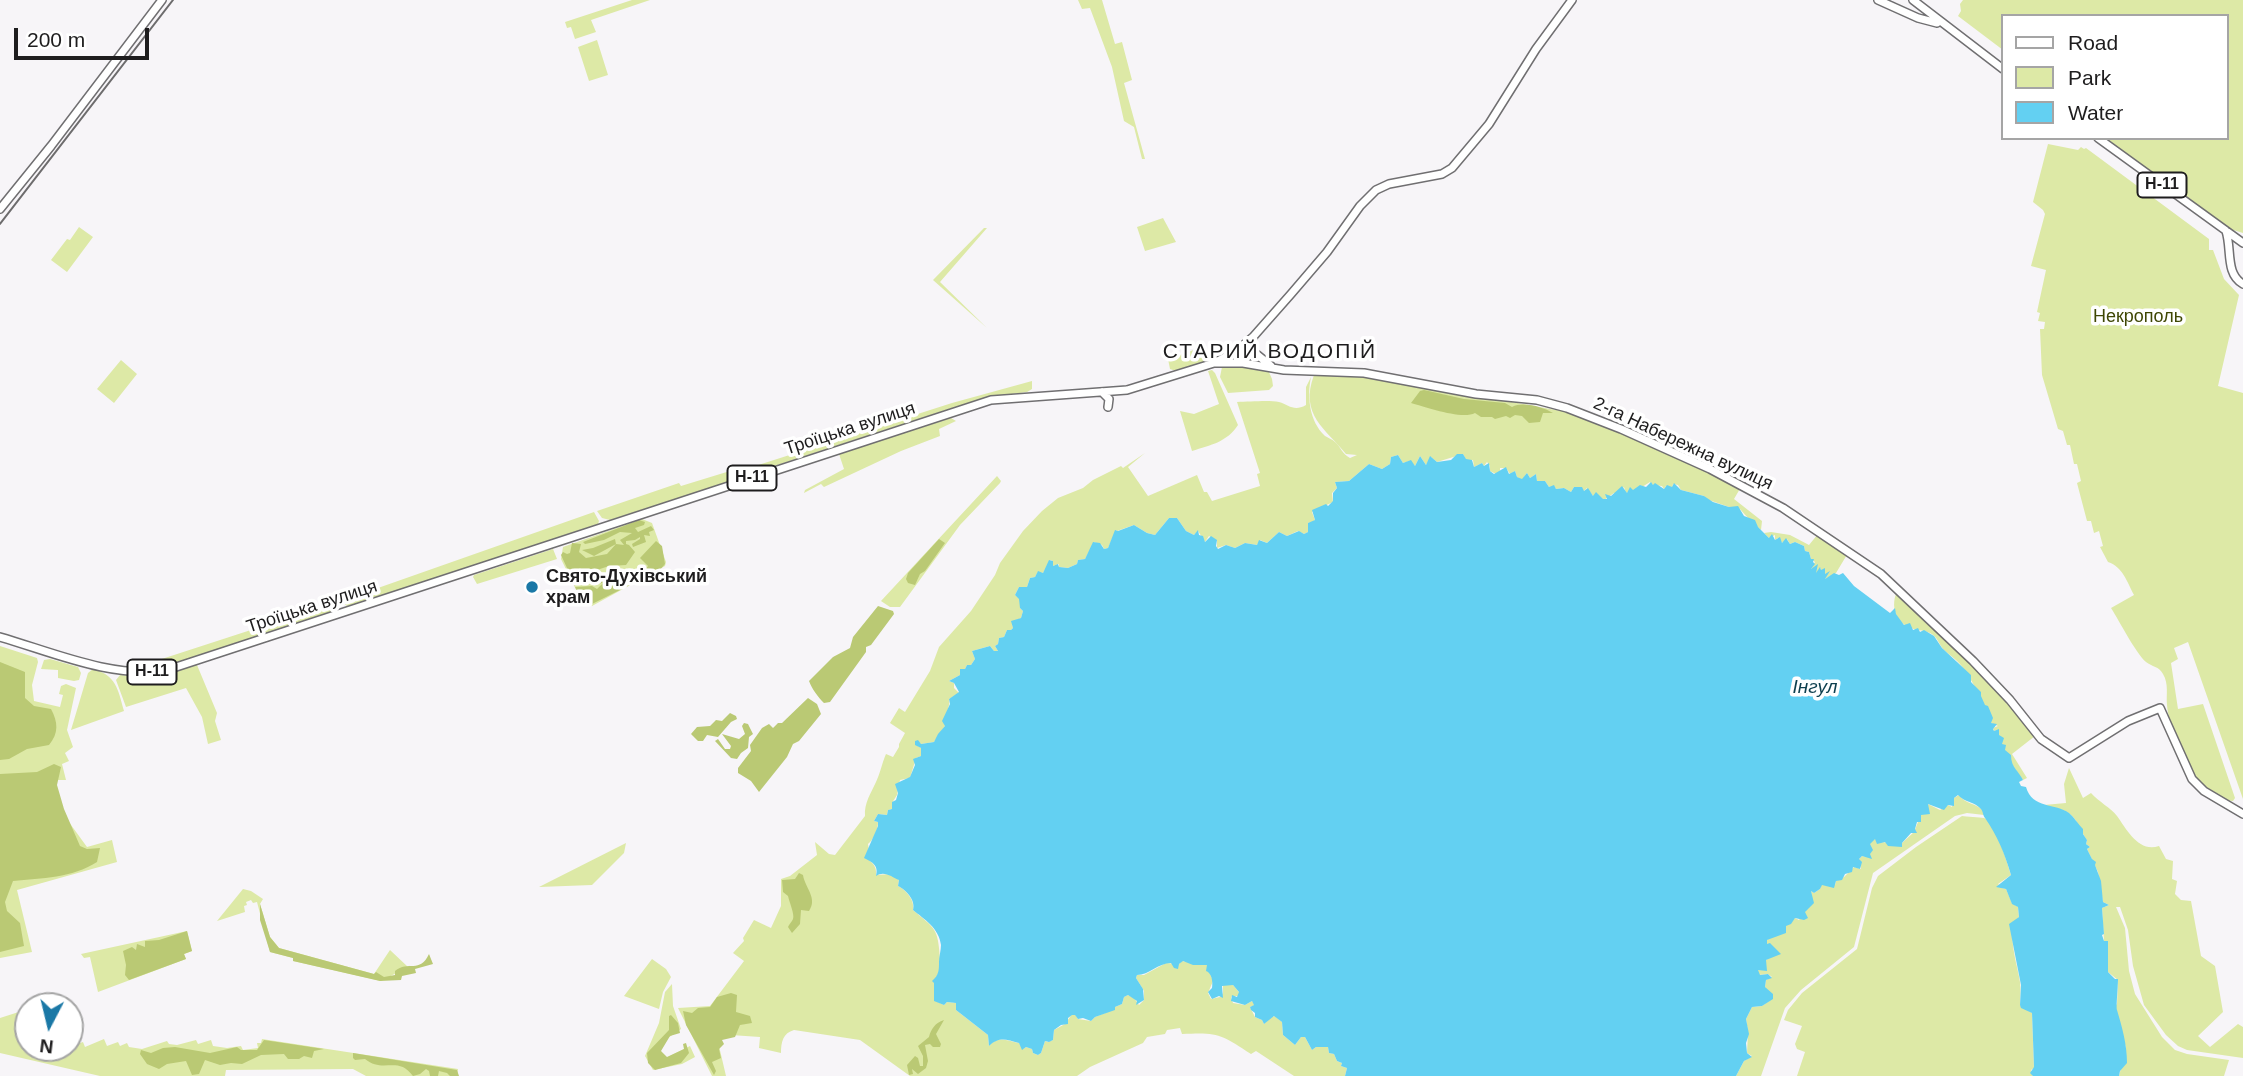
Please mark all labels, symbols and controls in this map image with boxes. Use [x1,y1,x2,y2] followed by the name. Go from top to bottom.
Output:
[18,14,152,58] scale bar
[2002,14,2229,140] legend
[27,28,85,51] text: 200 m
[2068,31,2118,54] text: Road
[2068,66,2111,89] text: Park
[2068,101,2123,124] text: Water
[2138,172,2186,197] road number: Н-11
[2093,306,2183,328] park label: Некрополь
[1165,339,1375,365] district label: СТАРИЙ ВОДОПІЙ
[1590,393,1776,495] street label: 2-га Набережна вулиця
[782,398,918,460] street label: Троїцька вулиця
[728,466,776,491] road number: Н-11
[546,566,707,608] place label: Свято-Духівський храм
[244,576,380,638] street label: Троїцька вулиця
[524,579,540,595] marker: Свято-Духівський храм
[128,660,176,684] road number: Н-11
[1792,677,1838,699] water label: Інгул
[14,992,84,1062] north arrow
[39,1035,55,1058] text: N

